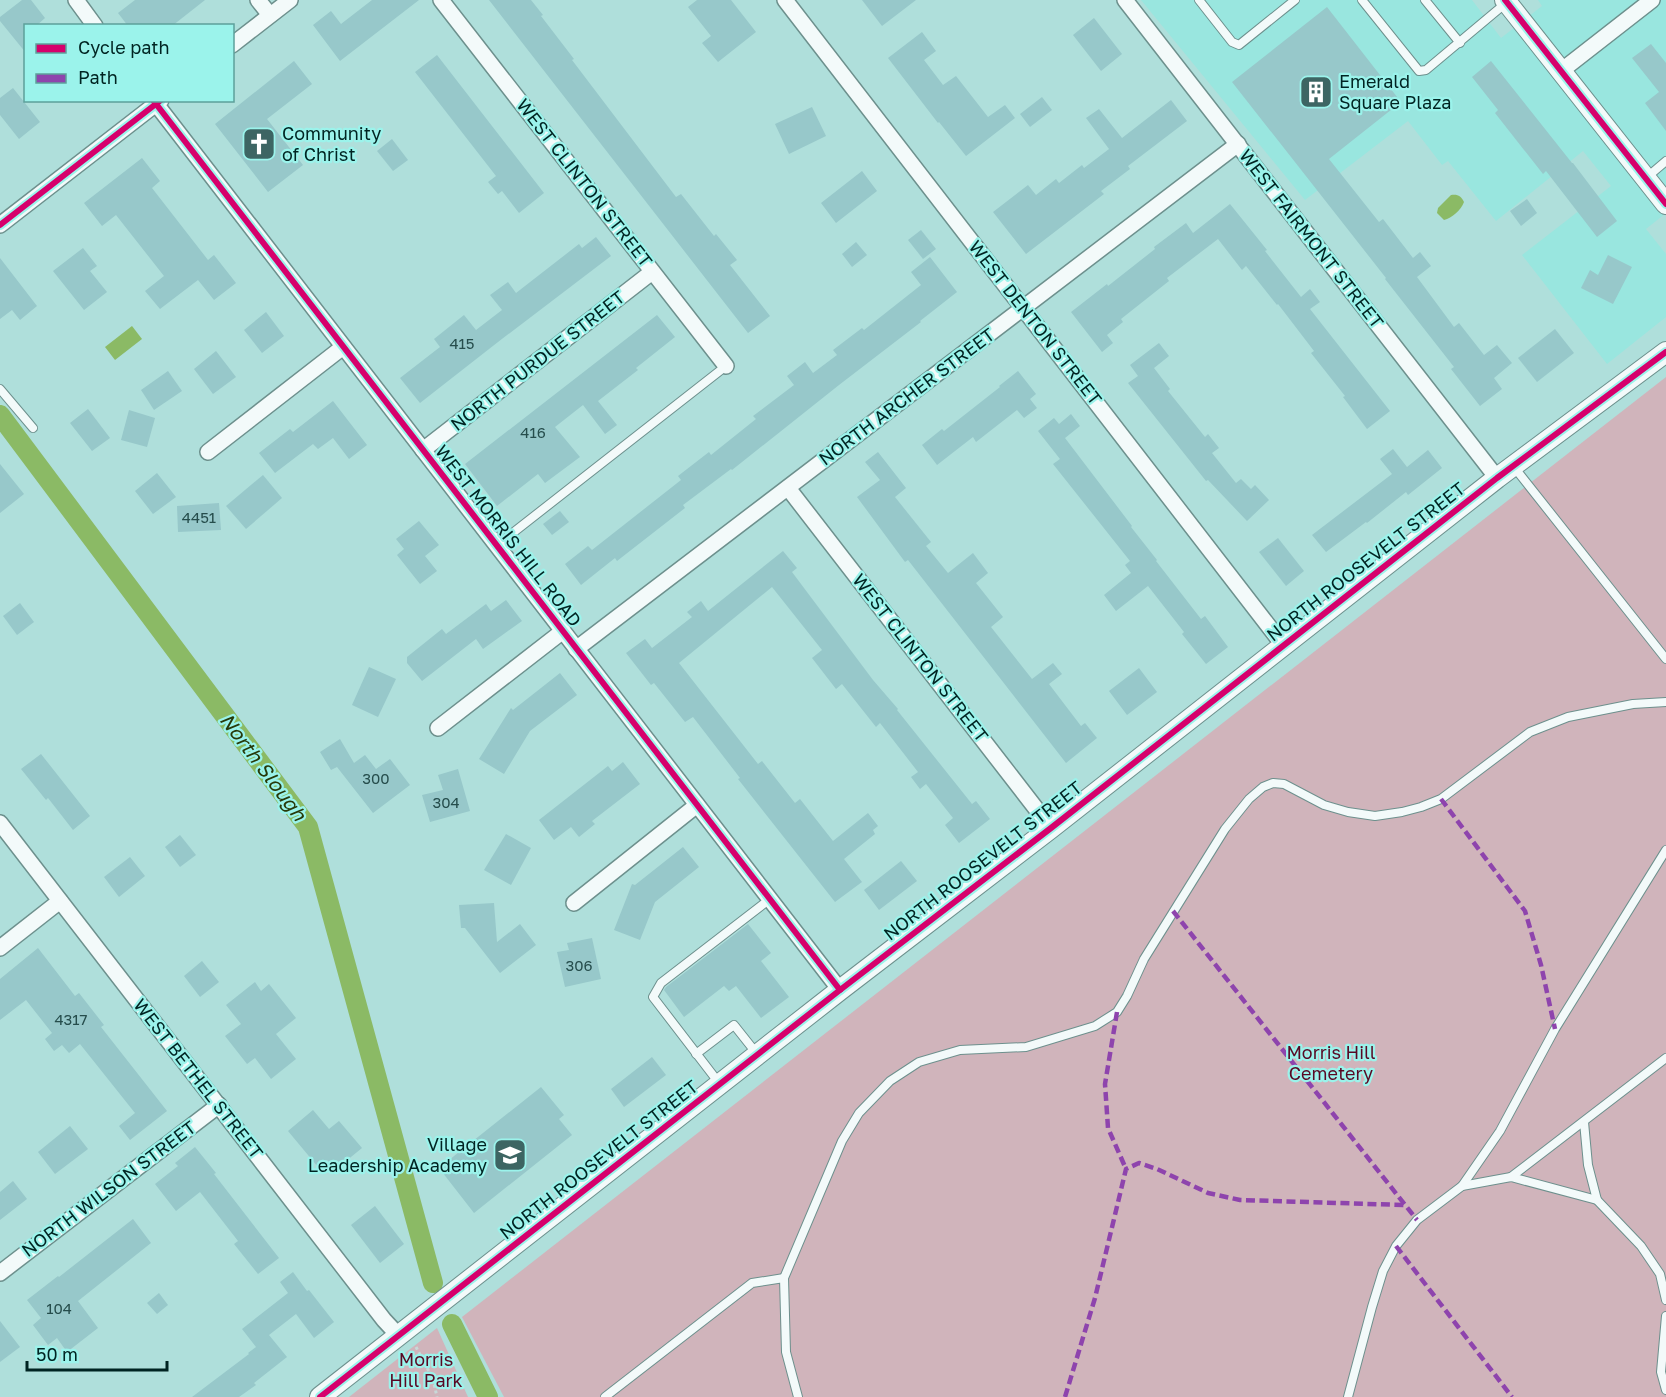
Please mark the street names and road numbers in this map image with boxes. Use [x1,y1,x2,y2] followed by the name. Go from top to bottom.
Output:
[512,94,657,271] street label: WEST CLINTON STREET
[1235,145,1388,332] street label: WEST FAIRMONT STREET
[965,236,1107,409] street label: WEST DENTON STREET
[446,285,629,435] street label: NORTH PURDUE STREET
[814,323,999,469] street label: NORTH ARCHER STREET
[431,440,587,631] street label: WEST MORRIS HILL ROAD
[1262,477,1469,645] street label: NORTH ROOSEVELT STREET
[848,569,993,746] street label: WEST CLINTON STREET
[879,776,1086,944] street label: NORTH ROOSEVELT STREET
[129,994,268,1163] street label: WEST BETHEL STREET
[495,1075,702,1243] street label: NORTH ROOSEVELT STREET
[17,1116,200,1261] street label: NORTH WILSON STREET

